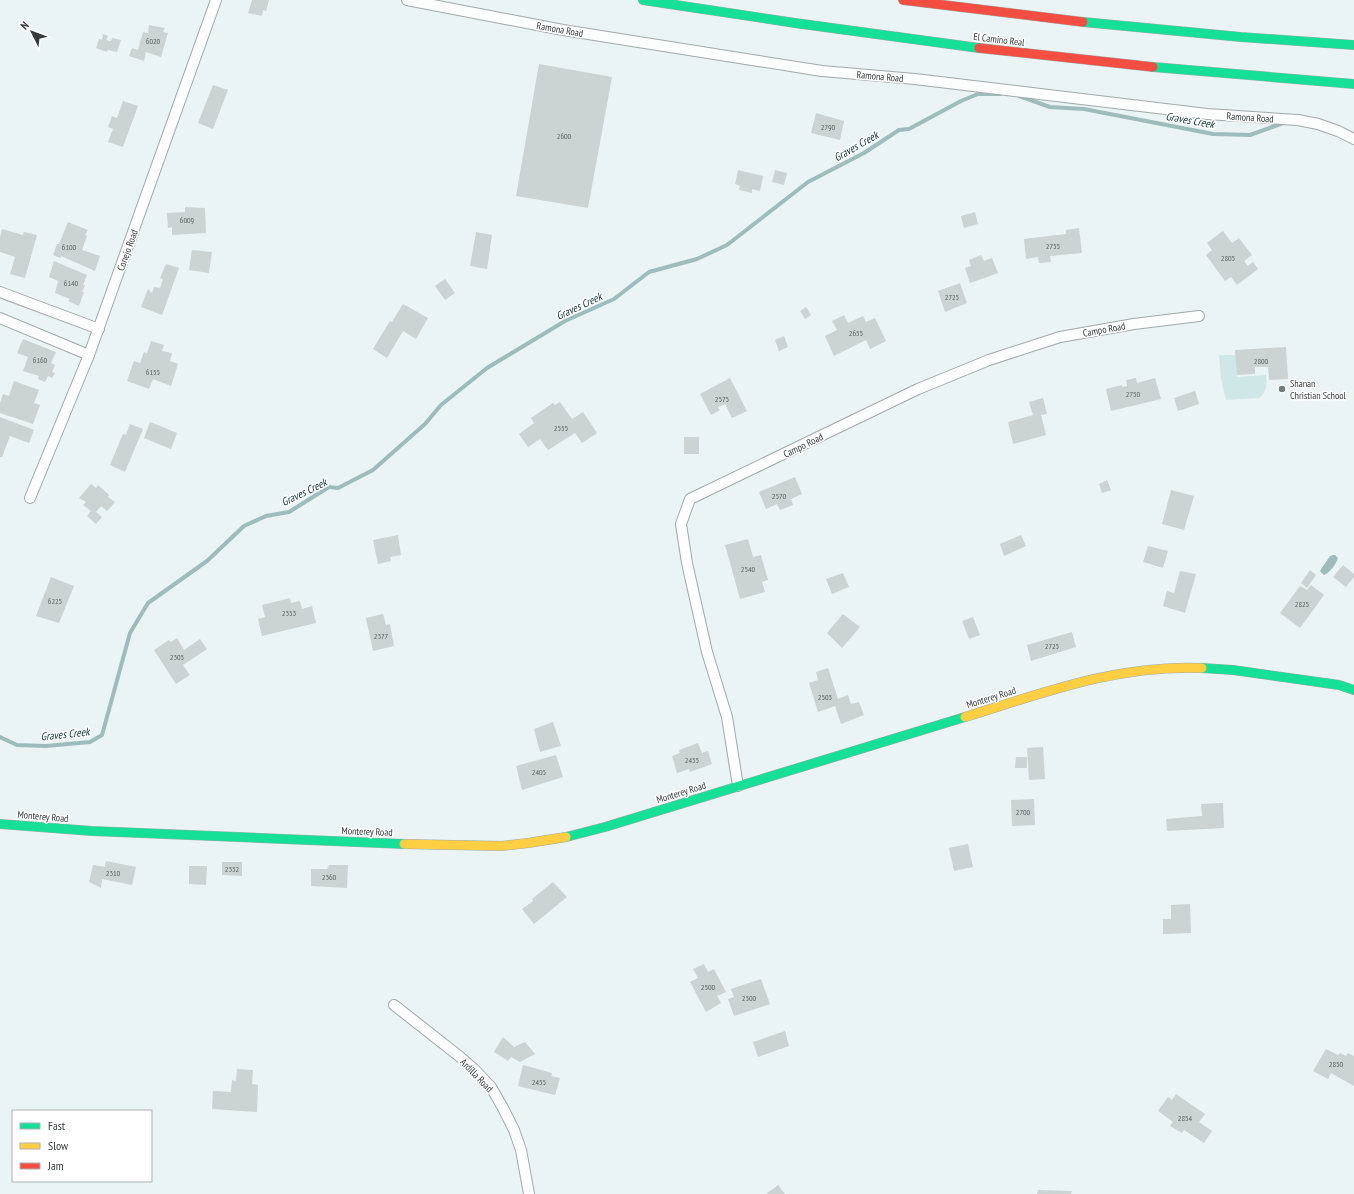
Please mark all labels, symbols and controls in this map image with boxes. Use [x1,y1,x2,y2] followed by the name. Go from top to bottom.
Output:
[12,12,52,52] north arrow
[17,18,32,32] text: N
[536,19,584,40] street label: Ramona Road
[973,30,1026,49] street label: El Camino Real
[146,36,161,46] house number: 6020
[856,68,904,85] street label: Ramona Road
[1165,109,1217,131] water label: Graves Creek
[1226,109,1274,126] street label: Ramona Road
[821,122,836,132] house number: 2790
[831,127,882,164] water label: Graves Creek
[557,131,572,141] house number: 2600
[180,215,195,225] house number: 6009
[114,228,141,273] street label: Conejo Road
[1046,241,1060,251] house number: 2755
[62,242,77,252] house number: 6100
[1221,253,1235,263] house number: 2805
[64,278,79,288] house number: 6140
[554,289,606,323] water label: Graves Creek
[945,292,959,302] house number: 2725
[1082,319,1126,340] street label: Campo Road
[849,328,863,338] house number: 2655
[33,355,48,365] house number: 6160
[1254,356,1269,366] house number: 2800
[146,367,160,377] house number: 6155
[1290,377,1347,402] place label: Shanan Christian School
[1277,384,1287,394] marker: Shanan Christian School
[1126,389,1141,399] house number: 2750
[715,394,729,404] house number: 2575
[554,423,568,433] house number: 2555
[781,430,825,461] street label: Campo Road
[279,474,331,509] water label: Graves Creek
[772,491,787,501] house number: 2570
[741,564,756,574] house number: 2540
[48,596,62,606] house number: 6225
[1295,599,1309,609] house number: 2825
[282,608,297,618] house number: 2353
[374,631,389,641] house number: 2377
[1045,641,1059,651] house number: 2725
[170,652,184,662] house number: 2305
[965,684,1018,711] street label: Monterey Road
[818,692,832,702] house number: 2505
[40,724,92,744] water label: Graves Creek
[685,755,699,765] house number: 2455
[532,767,546,777] house number: 2405
[655,779,708,806] street label: Monterey Road
[1016,807,1031,817] house number: 2700
[17,808,69,825] street label: Monterey Road
[341,824,393,839] street label: Monterey Road
[225,864,240,874] house number: 2332
[106,868,121,878] house number: 2310
[322,872,337,882] house number: 2360
[701,982,716,992] house number: 2500
[742,993,757,1003] house number: 2500
[457,1056,496,1095] street label: Ardilla Road
[1329,1059,1344,1069] house number: 2850
[532,1077,546,1087] house number: 2455
[12,1110,152,1182] legend
[1178,1113,1193,1123] house number: 2854
[48,1118,66,1133] text: Fast
[48,1138,69,1153] text: Slow
[47,1158,64,1173] text: Jam

